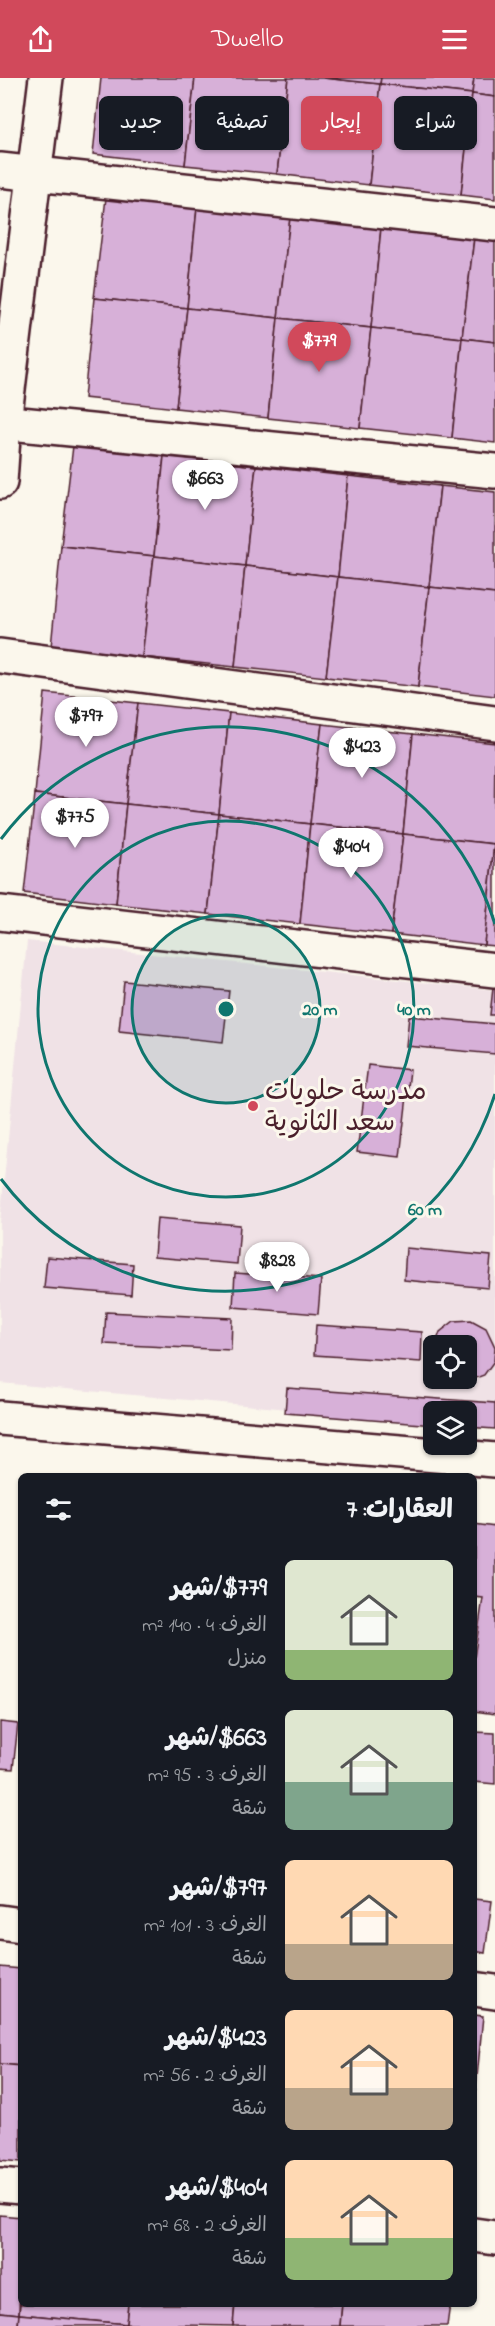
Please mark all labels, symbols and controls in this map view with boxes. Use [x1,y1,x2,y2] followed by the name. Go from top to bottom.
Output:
[211,20,284,59] text: Dwello
[24,23,57,56] icon: share
[438,23,471,56] icon: menu
[99,96,183,150] chip: جديد
[195,96,289,150] chip: تصفية
[301,96,382,150] chip: إيجار
[394,96,477,150] chip: شراء
[283,322,355,373] pin: $779
[302,327,336,356] text: $779
[169,460,241,511] pin: $663
[186,465,224,494] text: $663
[50,697,122,748] pin: $797
[69,702,103,731] text: $797
[326,728,398,779] pin: $423
[343,733,381,762] text: $423
[39,798,111,849] pin: $775
[55,803,95,832] text: $775
[315,828,387,879] pin: $404
[332,833,370,862] text: $404
[301,998,338,1024] text: 20 m
[397,998,431,1024] text: 40 m
[216,999,236,1019] centre of rings
[265,1073,427,1143] place label: مدرسة حلويات سعد الثانوية
[246,1099,260,1113] marker: مدرسة حلويات سعد الثانوية
[408,1198,442,1224] text: 60 m
[241,1242,313,1293] pin: $828
[258,1247,296,1276] text: $828
[423,1335,477,1455] map controls
[423,1335,477,1389] button: locate
[423,1401,477,1455] button: layers
[346,1492,453,1530] text: العقارات: 7
[42,1493,75,1526] icon: filters
[171,1570,267,1608] text: $779/شهر
[333,1584,405,1656] icon: home
[142,1612,267,1641] text: الغرف: 4 · 140 m²
[228,1645,267,1674] text: منزل
[166,1720,267,1758] text: $663/شهر
[333,1734,405,1806] icon: home
[148,1762,267,1791] text: الغرف: 3 · 95 m²
[232,1795,267,1824] text: شقة
[171,1870,267,1908] text: $797/شهر
[333,1884,405,1956] icon: home
[144,1912,267,1941] text: الغرف: 3 · 101 m²
[232,1945,267,1974] text: شقة
[166,2020,267,2058] text: $423/شهر
[333,2034,405,2106] icon: home
[143,2062,267,2091] text: الغرف: 2 · 56 m²
[232,2095,267,2124] text: شقة
[167,2170,267,2208] text: $404/شهر
[333,2184,405,2256] icon: home
[147,2212,267,2241] text: الغرف: 2 · 68 m²
[232,2245,267,2274] text: شقة

